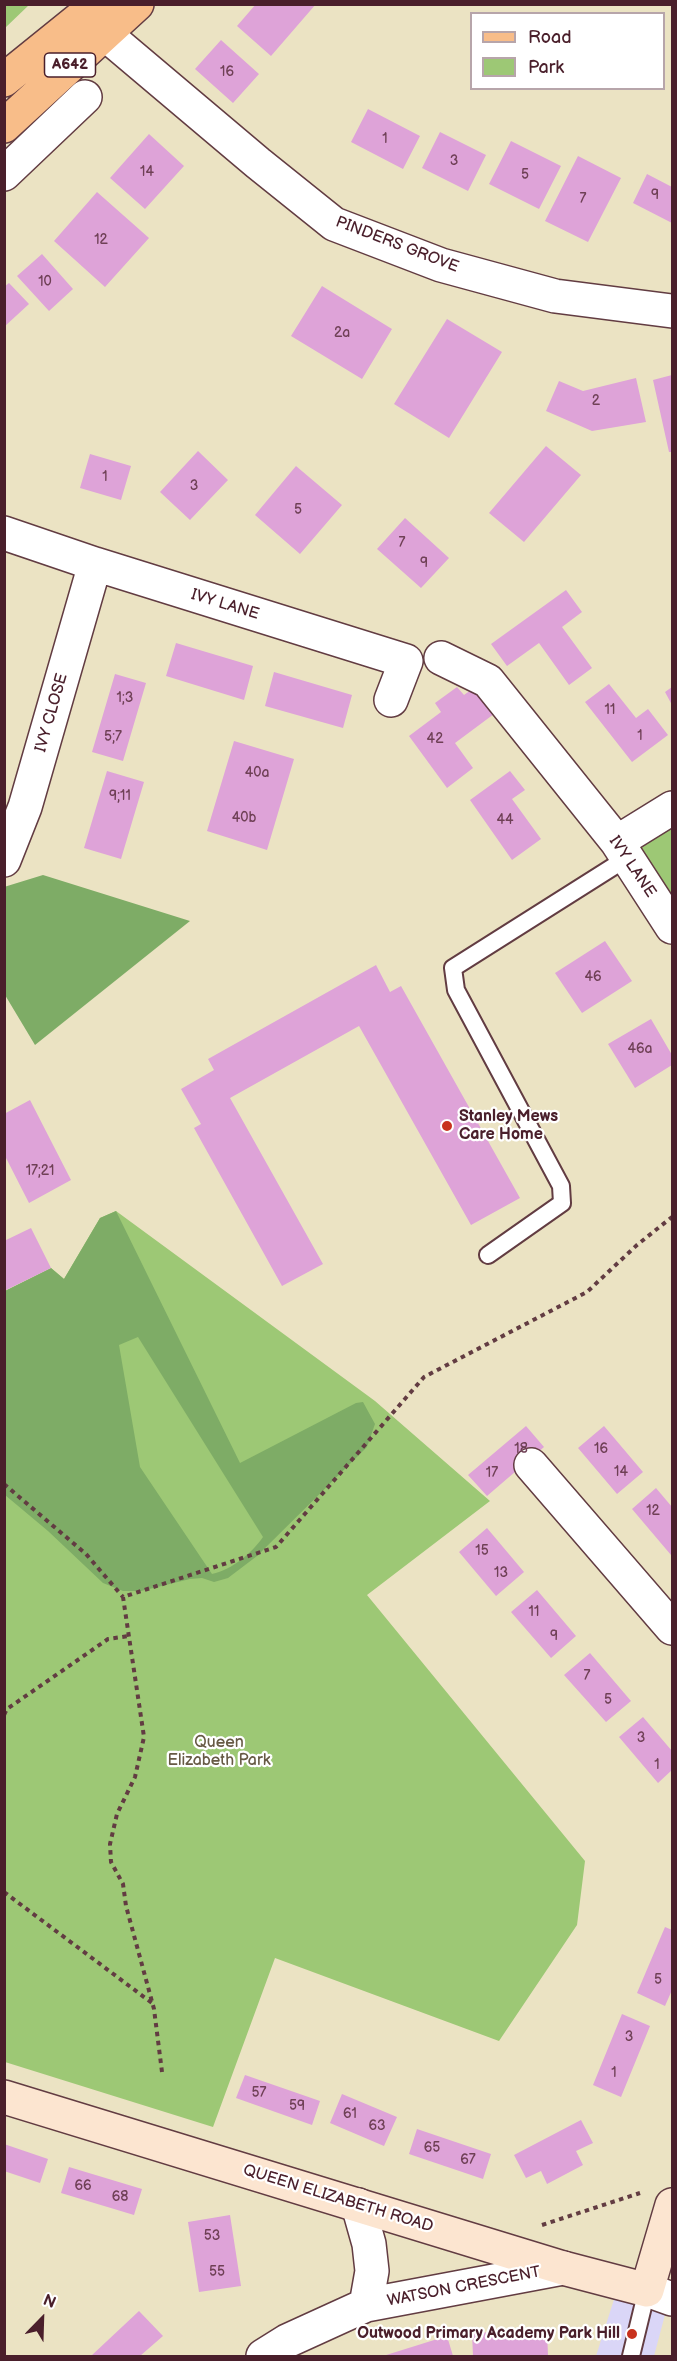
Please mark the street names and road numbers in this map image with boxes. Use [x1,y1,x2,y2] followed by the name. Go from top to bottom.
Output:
[44,53,96,77] road number: A642
[333,213,461,277] street label: PINDERS GROVE
[189,586,261,624] street label: IVY LANE
[32,671,72,755] street label: IVY CLOSE
[604,833,660,901] street label: IVY LANE
[241,2161,435,2237] street label: QUEEN ELIZABETH ROAD
[386,2263,542,2311] street label: WATSON CRESCENT

